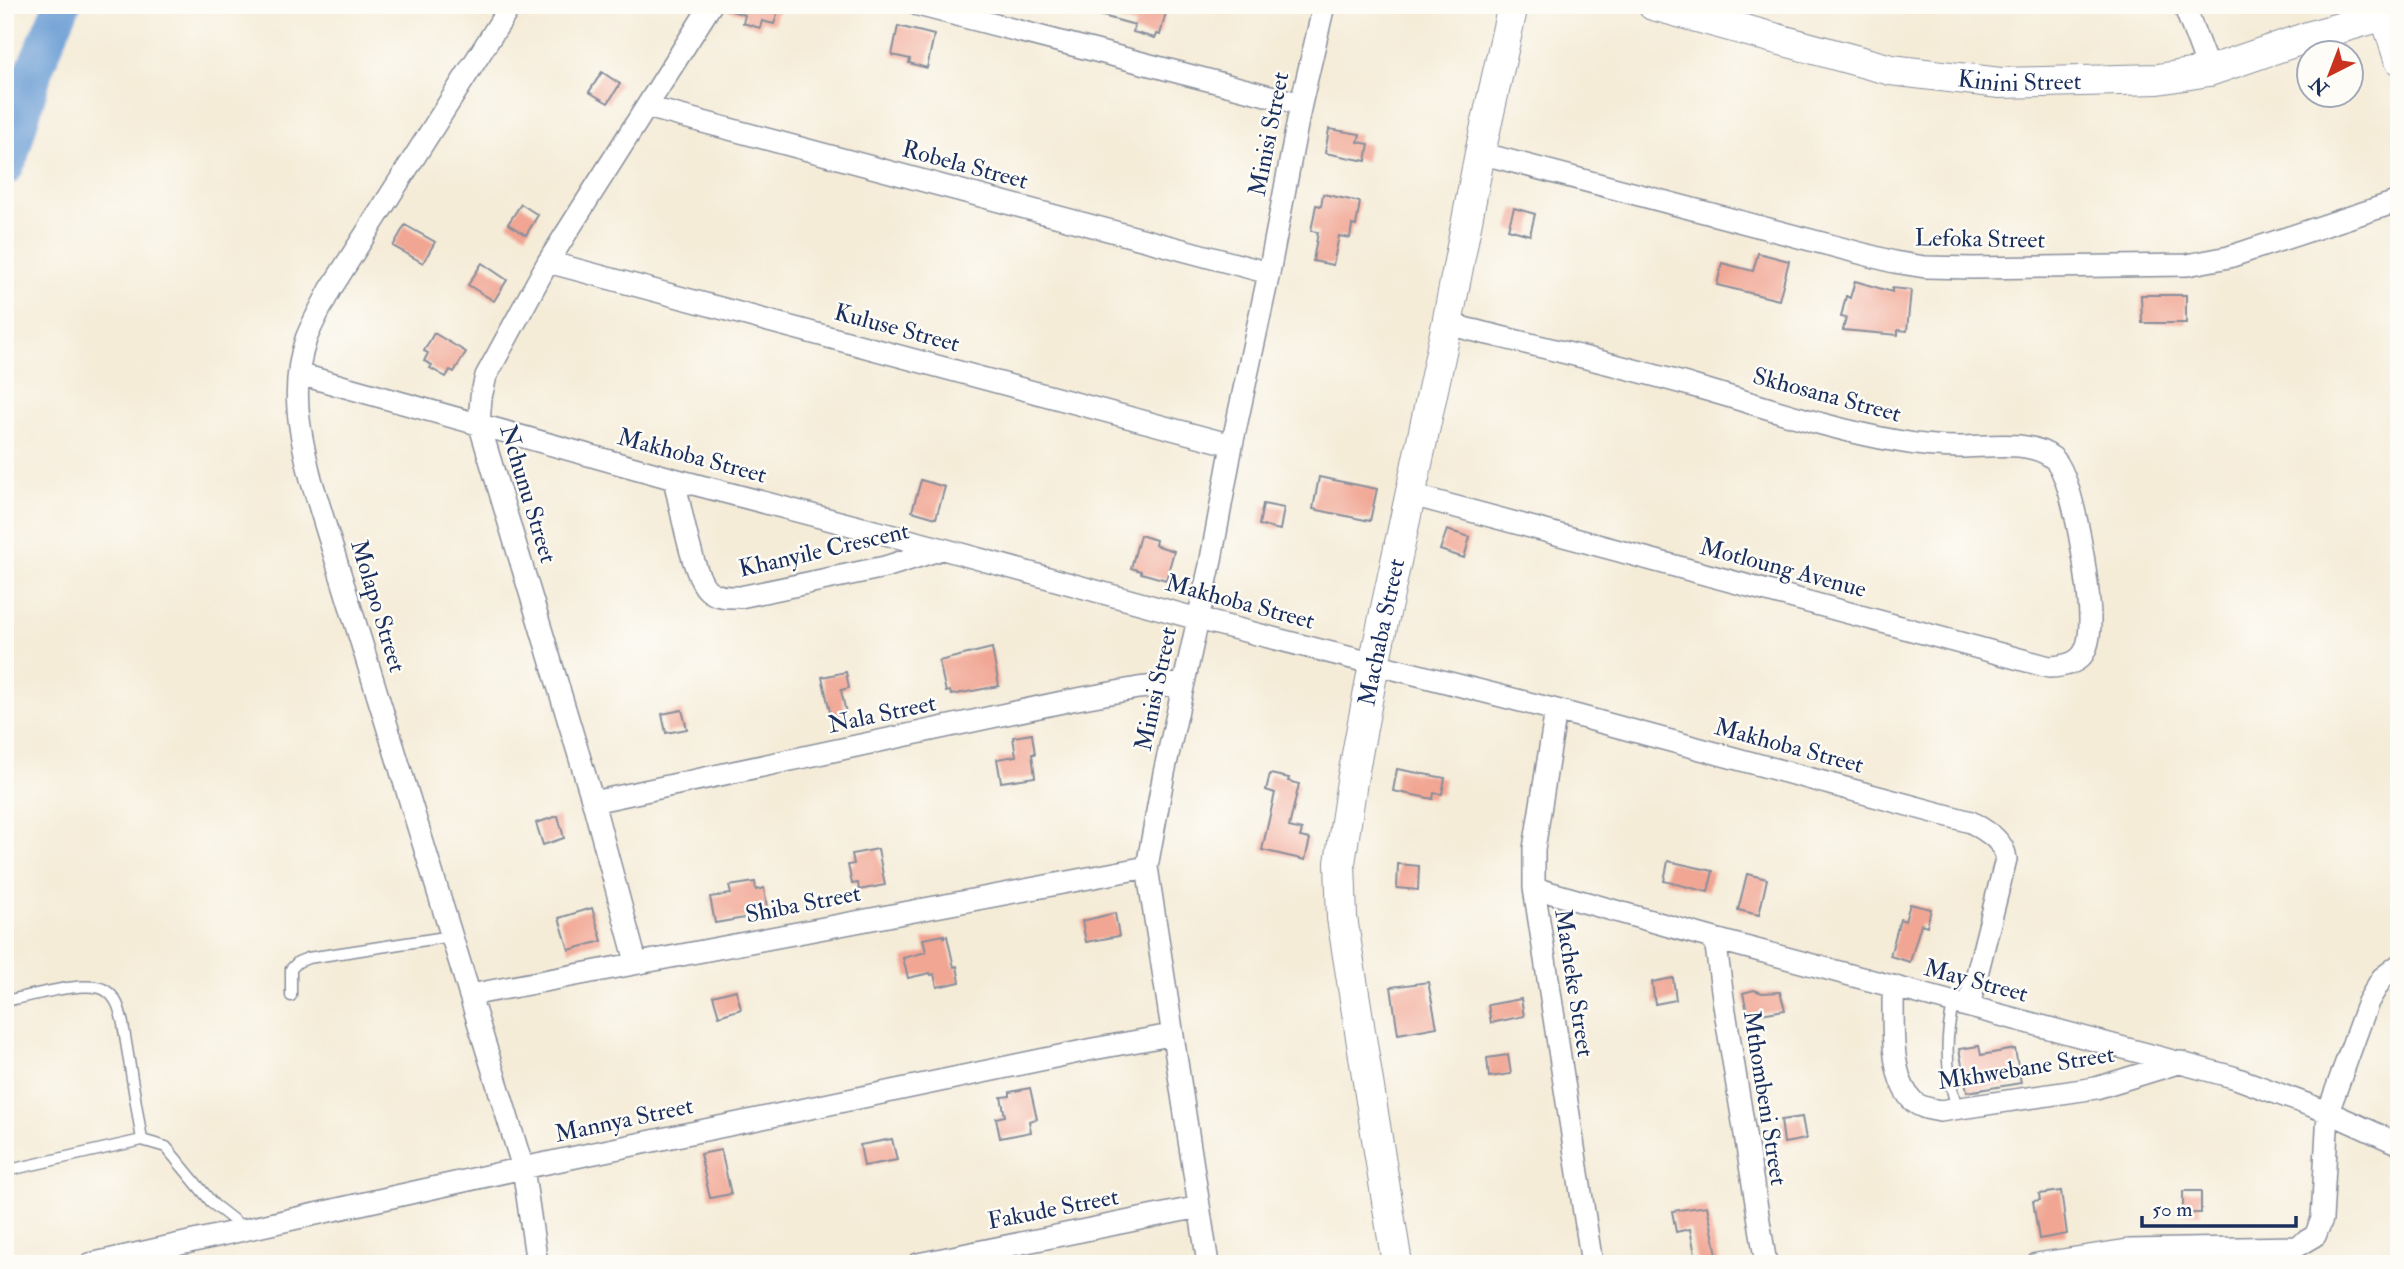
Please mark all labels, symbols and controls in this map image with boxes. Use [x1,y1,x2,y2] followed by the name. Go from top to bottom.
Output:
[2296,38,2366,108] north arrow
[1956,63,2082,99] street label: Kinini Street
[1242,69,1296,199] street label: Minisi Street
[2304,71,2334,101] text: N
[899,133,1032,197] street label: Robela Street
[1914,222,2046,256] street label: Lefoka Street
[831,296,963,360] street label: Kuluse Street
[1750,360,1905,430] street label: Skhosana Street
[492,421,564,567] street label: Nchunu Street
[614,421,770,491] street label: Makhoba Street
[736,515,912,585] street label: Khanyile Crescent
[1696,531,1870,605] street label: Motloung Avenue
[343,536,413,676] street label: Molapo Street
[1351,555,1412,708] street label: Machaba Street
[1162,567,1318,637] street label: Makhoba Street
[1128,624,1184,754] street label: Minisi Street
[825,687,939,741] street label: Nala Street
[1711,711,1867,781] street label: Makhoba Street
[743,878,863,930] street label: Shiba Street
[1547,907,1601,1059] street label: Macheke Street
[1921,952,2031,1010] street label: May Street
[1736,1008,1794,1188] street label: Mthombeni Street
[1935,1039,2117,1097] street label: Mkhwebane Street
[552,1090,696,1150] street label: Mannya Street
[985,1181,1121,1237] street label: Fakude Street
[2142,1185,2296,1229] scale bar
[2152,1196,2193,1223] text: 50 m

